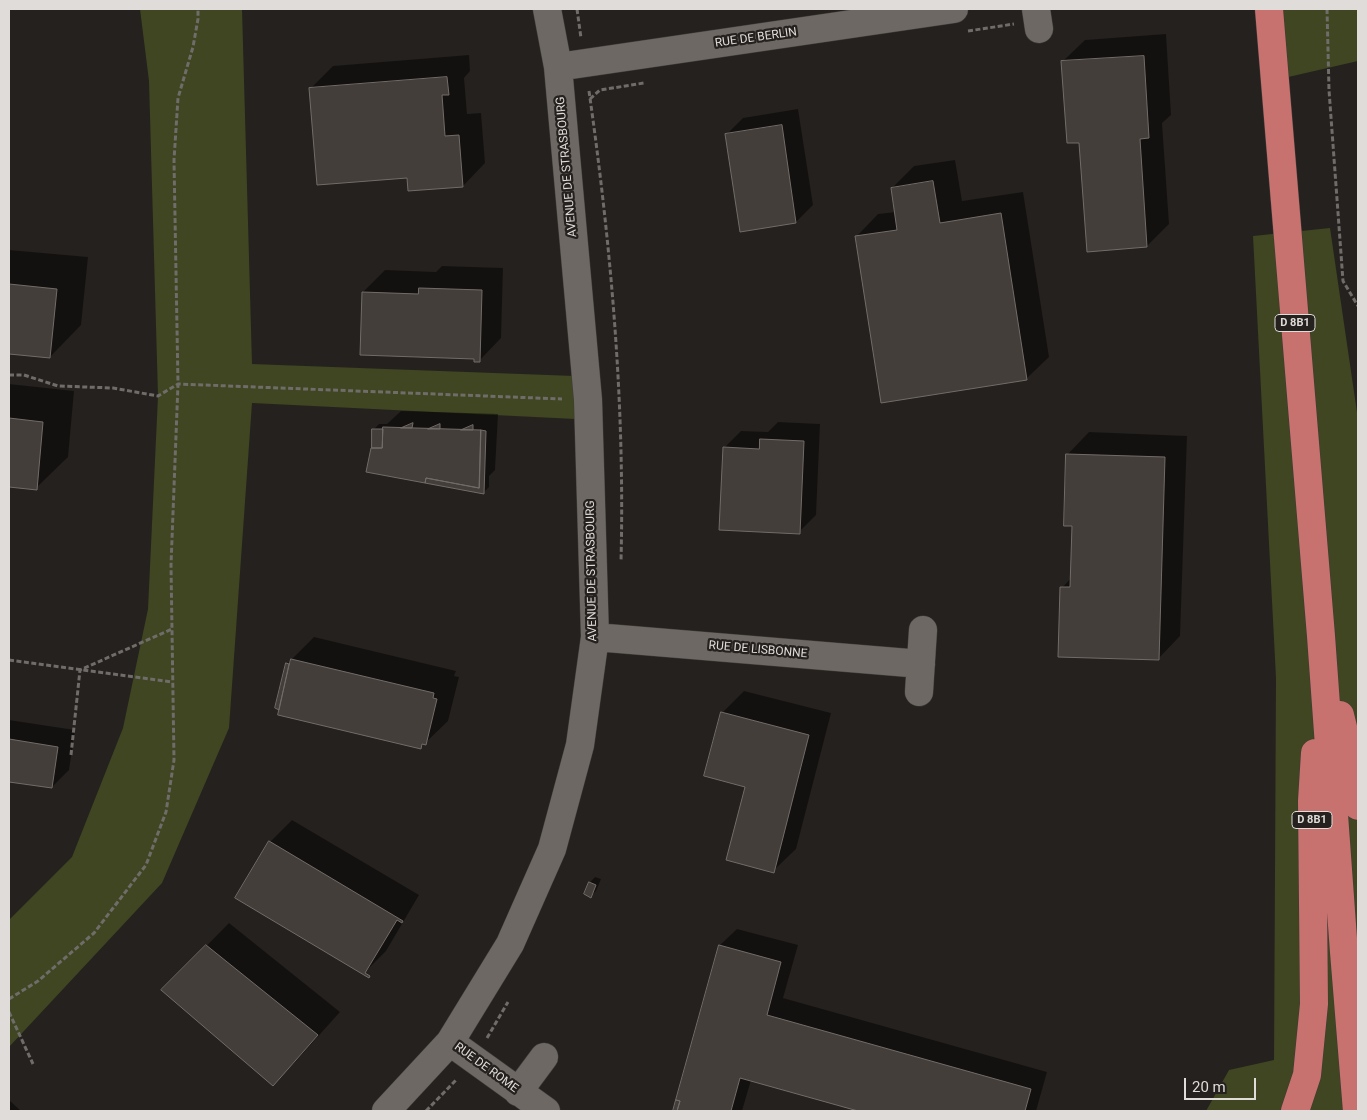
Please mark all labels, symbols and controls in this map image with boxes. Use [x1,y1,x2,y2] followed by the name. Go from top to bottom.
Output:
[714,25,798,51] street label: RUE DE BERLIN
[554,96,580,238] street label: AVENUE DE STRASBOURG
[1275,314,1315,332] road number: D 8B1
[584,500,600,642] street label: AVENUE DE STRASBOURG
[708,639,808,661] street label: RUE DE LISBONNE
[1292,812,1332,828] road number: D 8B1
[451,1040,521,1096] street label: RUE DE ROME
[1187,1068,1260,1100] scale bar
[1192,1078,1226,1096] text: 20 m

